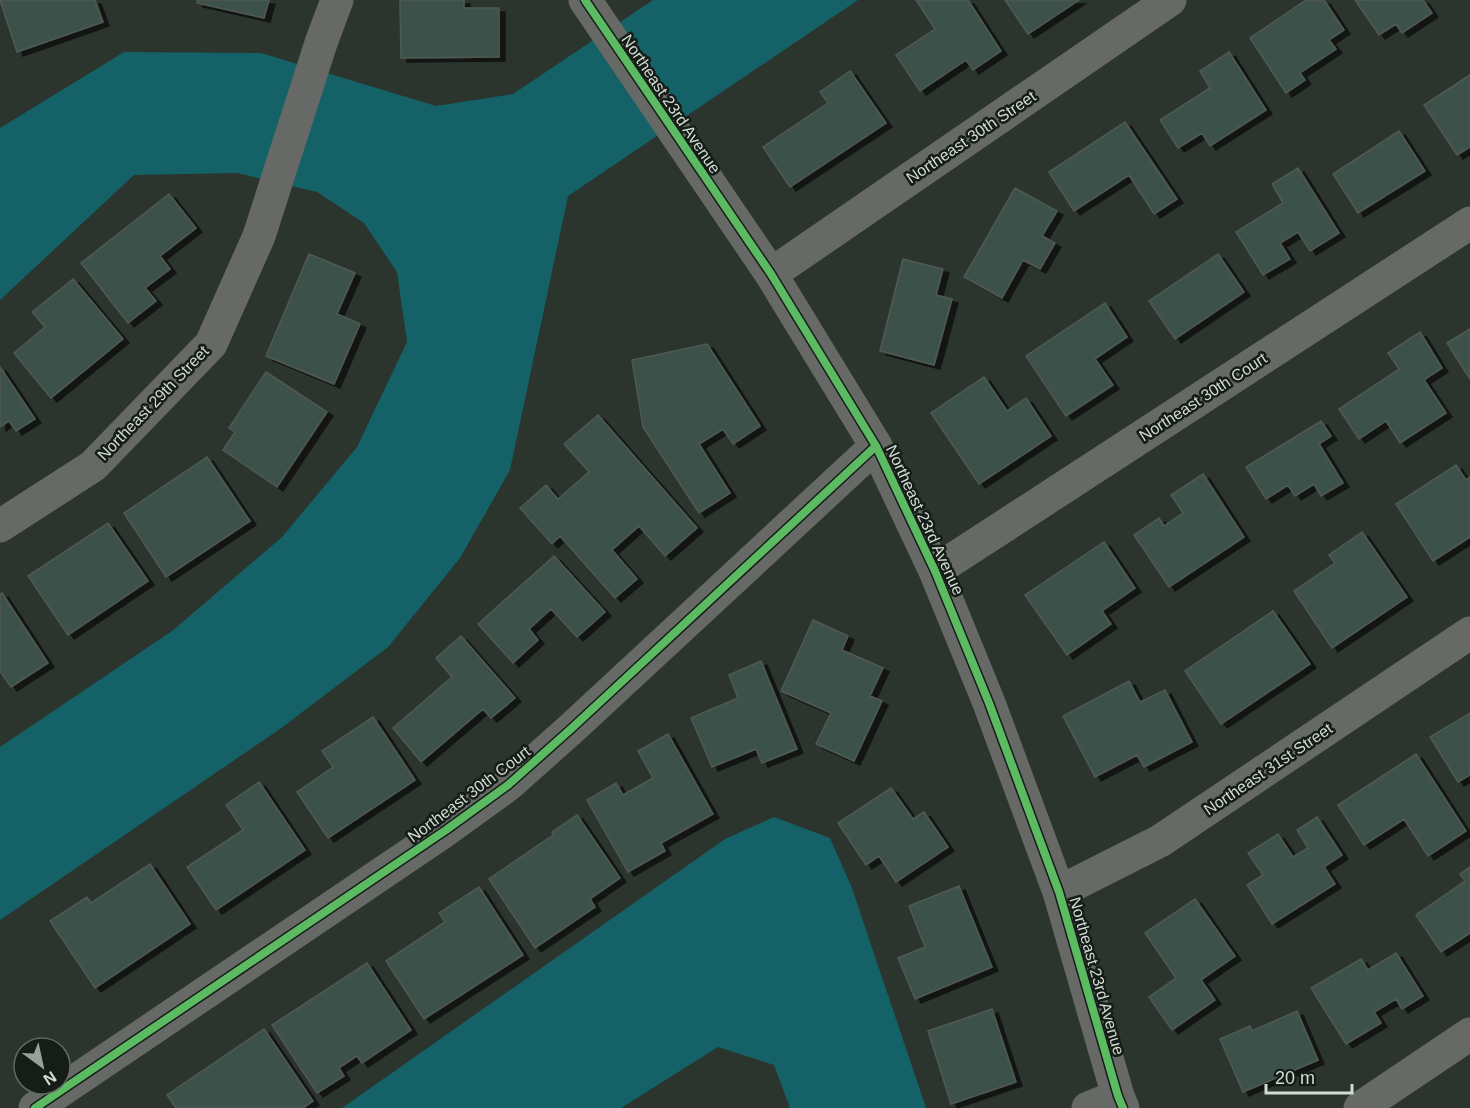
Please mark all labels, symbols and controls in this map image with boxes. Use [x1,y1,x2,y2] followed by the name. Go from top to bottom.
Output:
[618,32,724,177] street label: Northeast 23rd Avenue
[903,87,1039,187] street label: Northeast 30th Street
[94,342,212,464] street label: Northeast 29th Street
[1136,349,1270,445] street label: Northeast 30th Court
[883,442,967,598] street label: Northeast 23rd Avenue
[1201,719,1336,818] street label: Northeast 31st Street
[405,742,534,845] street label: Northeast 30th Court
[1066,895,1128,1057] street label: Northeast 23rd Avenue
[12,1036,72,1096] north arrow
[1266,1057,1352,1095] scale bar
[40,1068,59,1088] text: N
[1275,1068,1315,1088] text: 20 m

